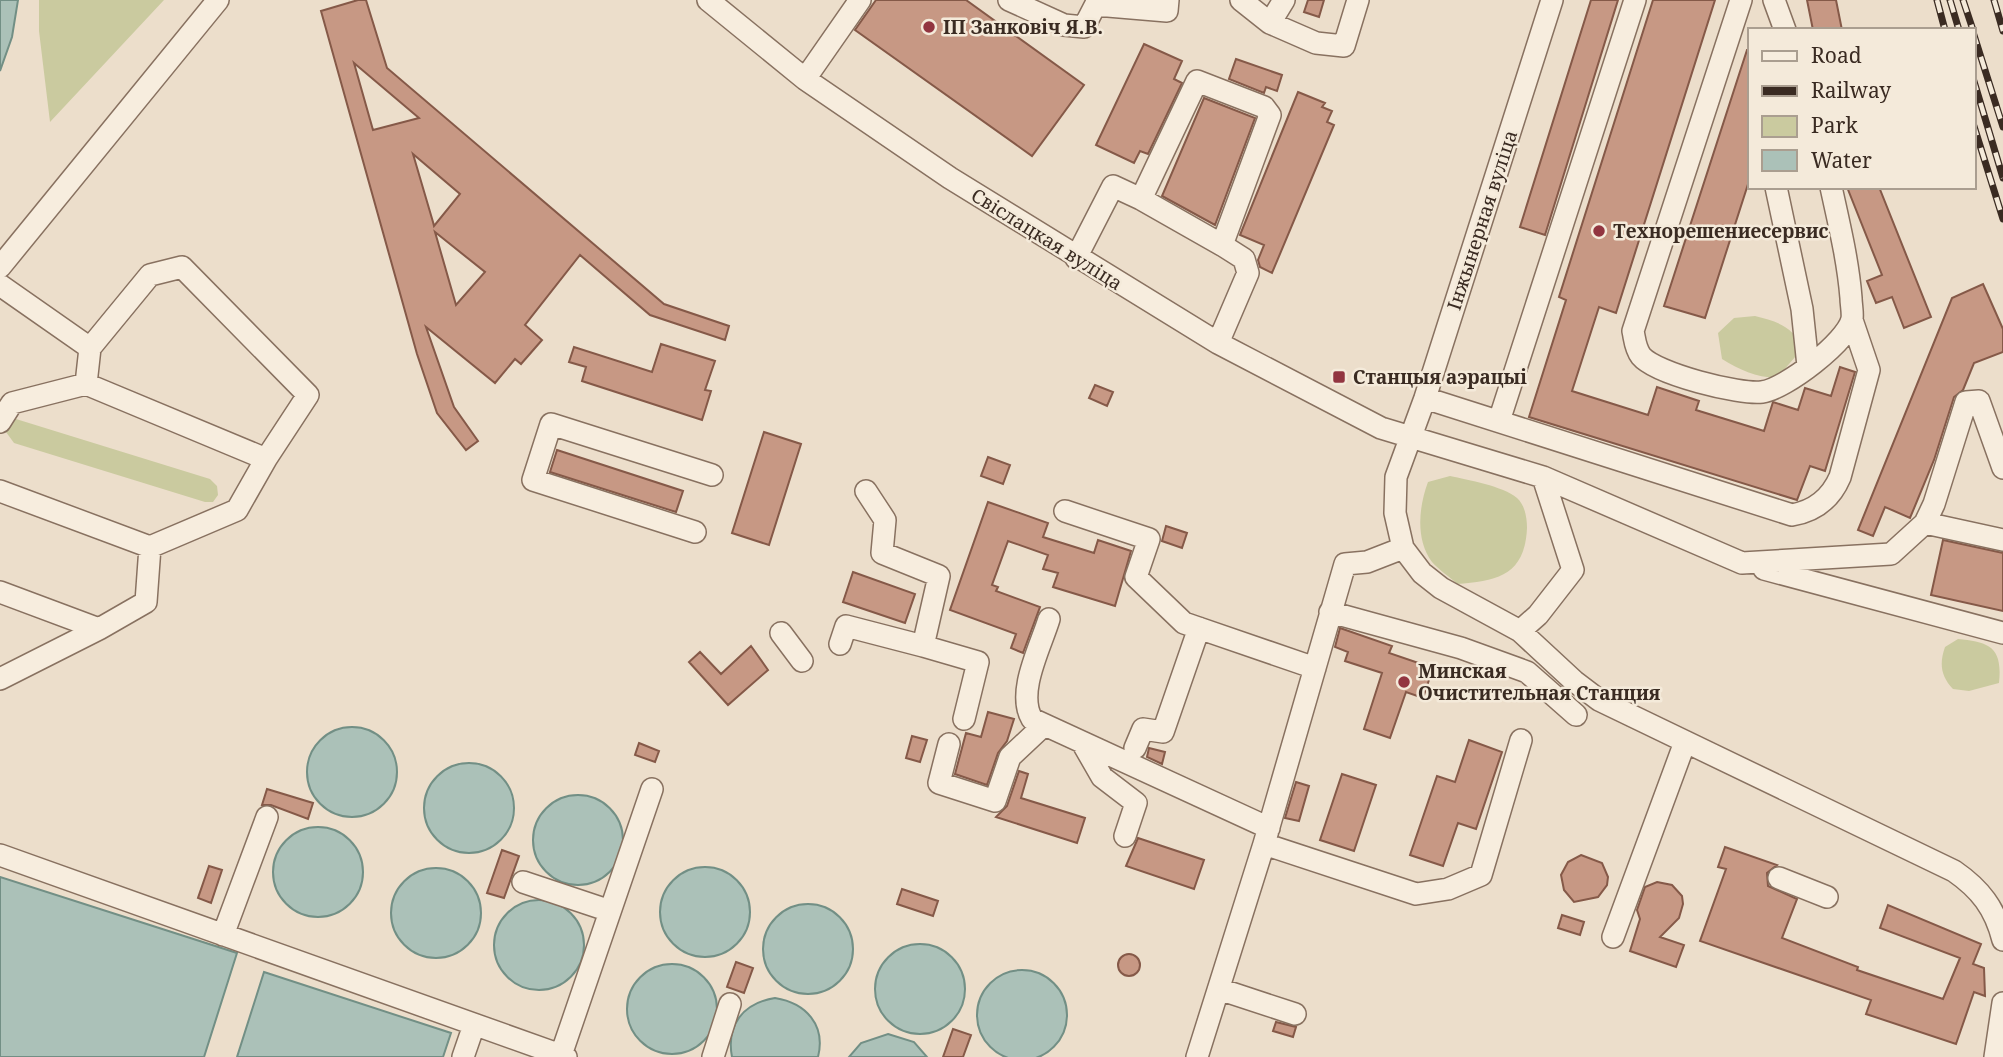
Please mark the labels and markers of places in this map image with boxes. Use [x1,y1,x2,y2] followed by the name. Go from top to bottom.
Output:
[943,14,1103,40] place label: ІП Занковіч Я.В.
[921,19,937,35] marker: ІП Занковіч Я.В.
[1613,218,1829,244] place label: Технорешениесервис
[1591,223,1607,239] marker: Технорешениесервис
[1353,364,1527,390] place label: Станцыя аэрацыі
[1331,369,1347,385] marker: Станцыя аэрацыі
[1418,658,1661,706] place label: Минская Очистительная Станция
[1396,674,1412,690] marker: Минская Очистительная Станция

